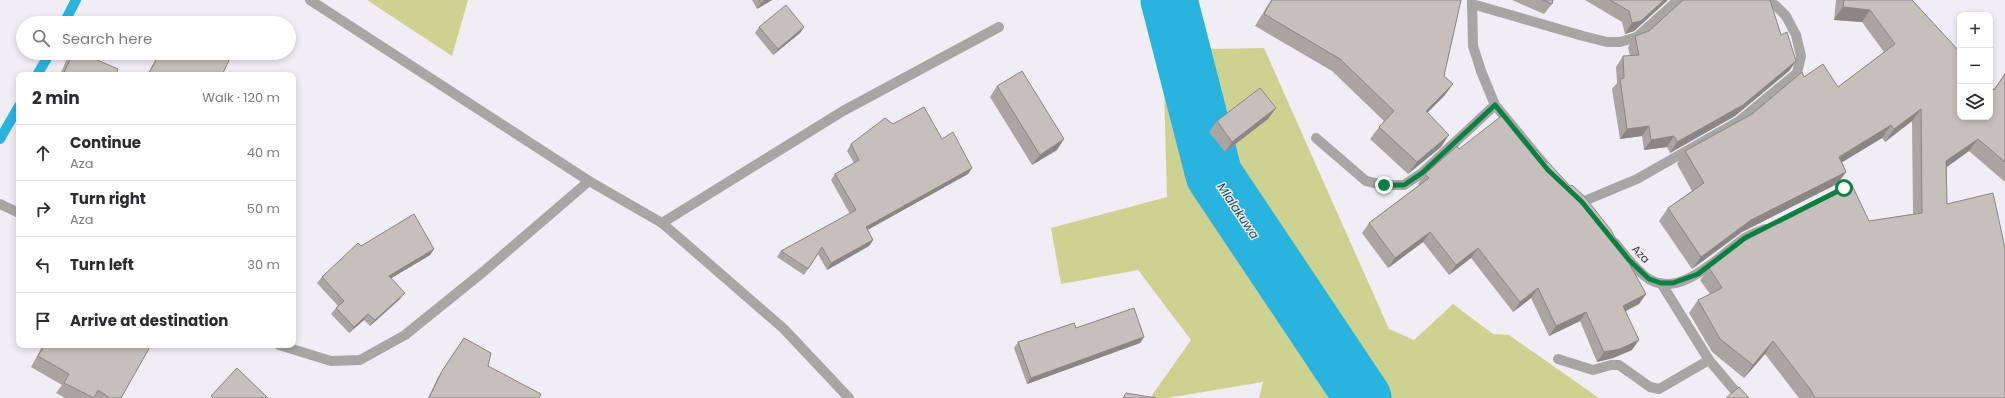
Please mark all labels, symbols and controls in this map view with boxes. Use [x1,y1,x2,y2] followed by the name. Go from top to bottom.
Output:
[1957,12,1993,120] map controls
[1957,12,1993,48] button: +
[16,16,296,60] search box
[30,27,52,49] icon: search
[62,28,152,49] text: Search here
[1957,48,1993,84] button: −
[1957,84,1993,120] button: layers
[32,86,80,110] text: 2 min
[202,88,280,107] text: Walk · 120 m
[70,132,141,153] text: Continue
[32,142,54,164] icon: ahead
[247,143,280,162] text: 40 m
[70,154,93,173] text: Aza
[1375,176,1393,194] route end
[1213,179,1263,242] water label: Mlalakuwa
[1835,179,1853,197] route start
[70,188,146,209] text: Turn right
[32,198,54,220] icon: right
[247,199,280,218] text: 50 m
[70,210,93,229] text: Aza
[1628,241,1654,267] street label: Aza
[32,254,54,276] icon: left
[70,254,134,275] text: Turn left
[247,255,280,274] text: 30 m
[32,310,54,332] icon: arrive
[70,310,228,331] text: Arrive at destination

